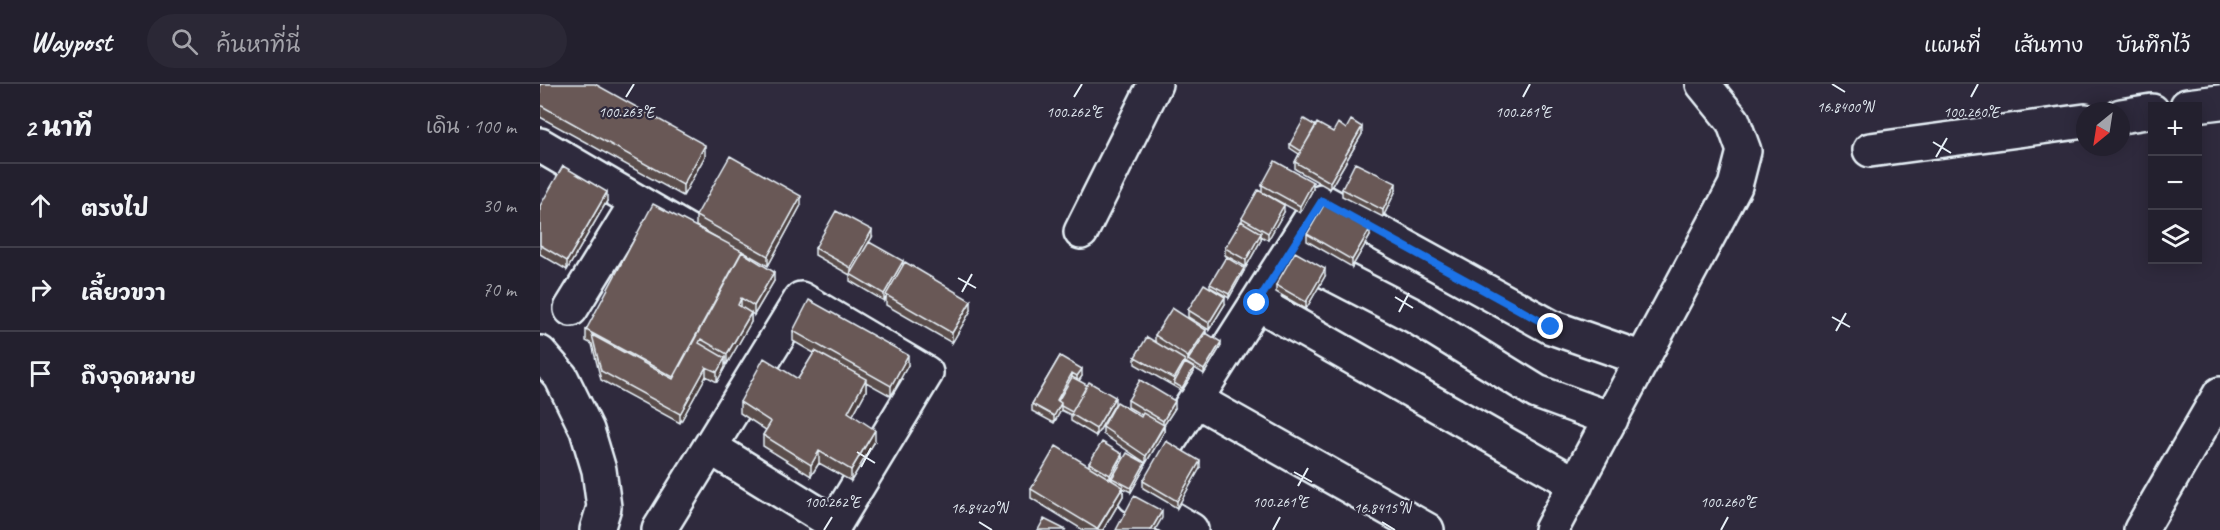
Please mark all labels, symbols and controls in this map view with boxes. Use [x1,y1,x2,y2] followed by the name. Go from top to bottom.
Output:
[147,14,567,68] search box
[30,24,111,59] text: Waypost
[168,25,201,58] icon: search
[216,31,300,59] text: ค้นหาที่นี่
[1924,32,1981,58] text: แผนที่
[2014,32,2083,58] text: เส้นทาง
[2116,32,2190,58] text: บันทึกไว้
[1817,98,1876,117] text: 16.8400°N
[2076,102,2130,156] north arrow
[2148,102,2202,264] map controls
[2148,102,2202,156] button: +
[598,103,656,122] text: 100.263°E
[1046,103,1104,122] text: 100.262°E
[1495,103,1553,122] text: 100.261°E
[1943,103,2001,122] text: 100.260°E
[24,111,92,144] text: 2 นาที
[426,114,516,139] text: เดิน · 100 m
[2148,156,2202,210] button: −
[24,189,57,222] icon: ahead
[482,193,516,218] text: 30 m
[81,195,149,223] text: ตรงไป
[2148,210,2202,264] button: layers
[24,273,57,306] icon: right
[482,277,516,302] text: 70 m
[81,279,165,307] text: เลี้ยวขวา
[1243,289,1269,315] route start
[1537,313,1563,339] route end
[24,357,57,390] icon: arrive
[81,363,196,391] text: ถึงจุดหมาย
[804,493,862,512] text: 100.262°E
[1252,493,1310,512] text: 100.261°E
[1700,493,1758,512] text: 100.260°E
[951,499,1010,518] text: 16.8420°N
[1354,499,1413,518] text: 16.8415°N

